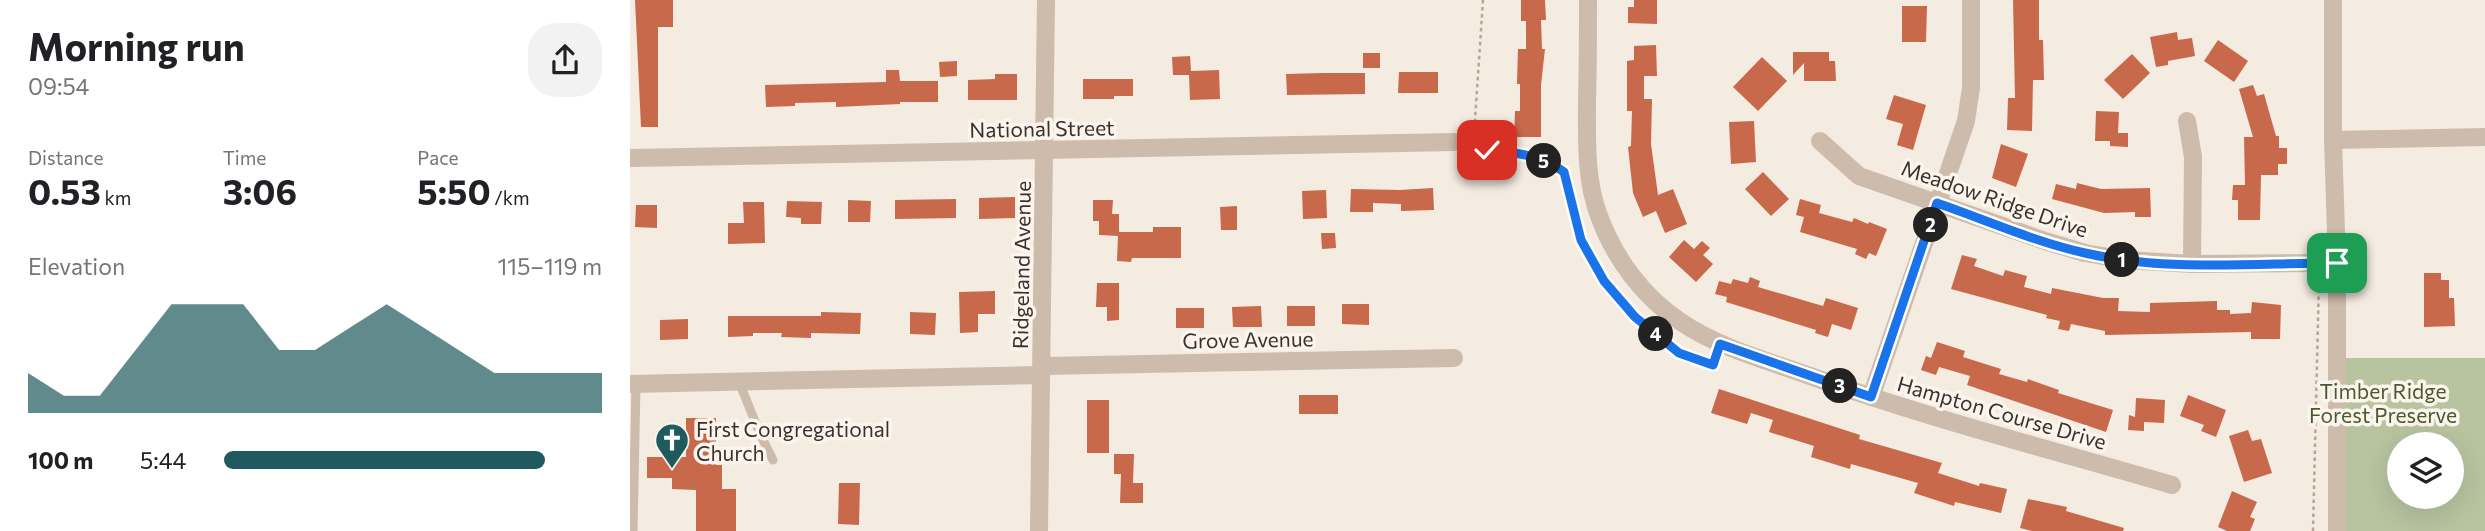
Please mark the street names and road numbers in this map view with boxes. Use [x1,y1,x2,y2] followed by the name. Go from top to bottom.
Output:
[969,114,1115,142] street label: National Street
[1898,154,2092,242] street label: Meadow Ridge Drive
[1007,181,1035,349] street label: Ridgeland Avenue
[1182,325,1314,353] street label: Grove Avenue
[1895,370,2109,454] street label: Hampton Course Drive

